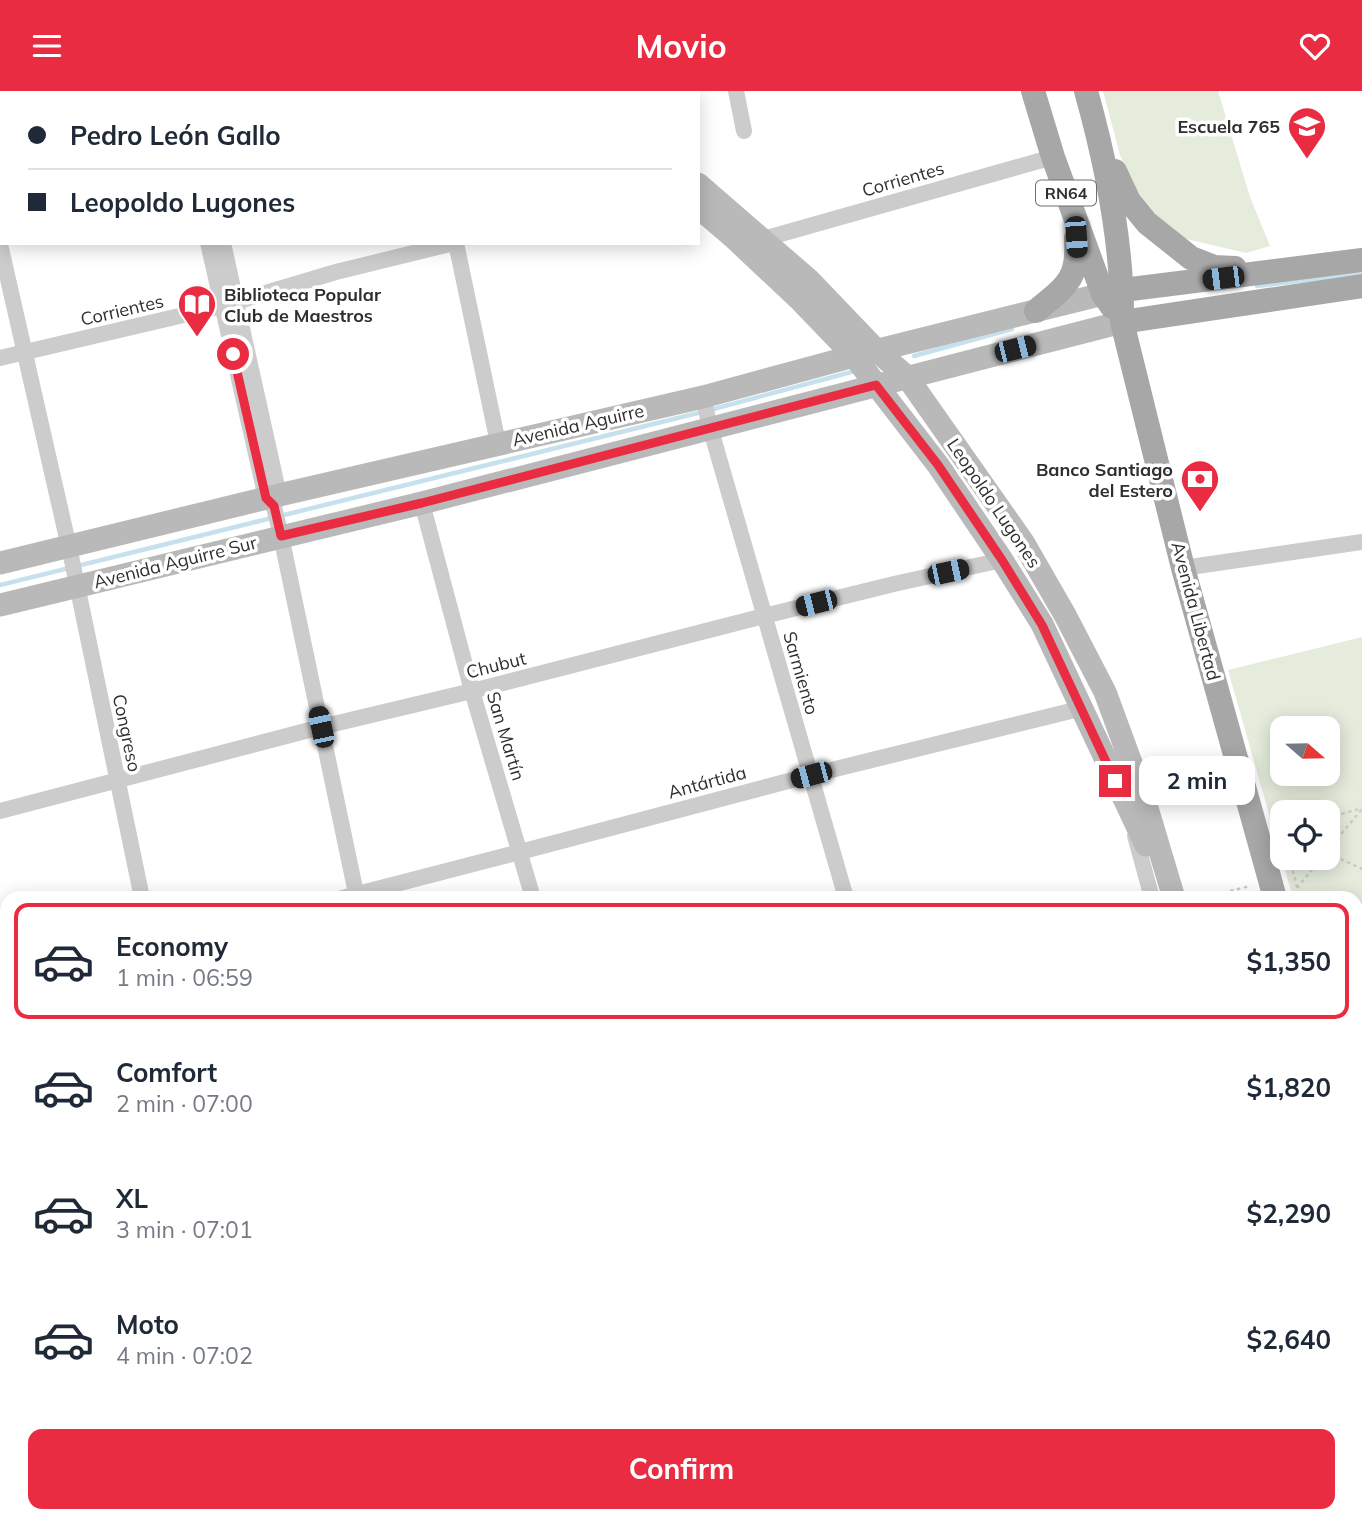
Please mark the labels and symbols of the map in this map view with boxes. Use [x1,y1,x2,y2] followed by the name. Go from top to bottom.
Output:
[1286,105,1328,160] school or university icon: Escuela 765
[1178,115,1280,138] place label: Escuela 765
[859,156,947,202] street label: Corrientes
[1036,181,1096,205] road number: RN64
[1065,215,1088,259] car
[1201,265,1246,291] car
[176,283,218,338] library icon: Biblioteca Popular Club de Maestros
[224,283,382,327] place label: Biblioteca Popular Club de Maestros
[78,289,166,331] street label: Corrientes
[993,334,1038,364] car
[217,338,249,370] route start
[510,399,646,451] street label: Avenida Aguirre
[942,434,1046,572] street label: Leopoldo Lugones
[1036,458,1173,502] place label: Banco Santiago del Estero
[1179,458,1221,513] bank icon: Banco Santiago del Estero
[91,530,259,593] street label: Avenida Aguirre Sur
[1166,539,1226,683] street label: Avenida Libertad
[926,557,971,587] car
[794,588,839,618] car
[778,629,824,717] street label: Sarmiento
[464,646,528,684] street label: Chubut
[482,689,530,783] street label: San Martín
[108,692,146,774] street label: Congreso
[307,704,336,750] car
[1270,716,1340,786] north arrow
[1140,757,1255,805] callout: 2 min
[788,759,835,791] car
[665,761,749,803] street label: Antártida
[1099,765,1131,797] route end

